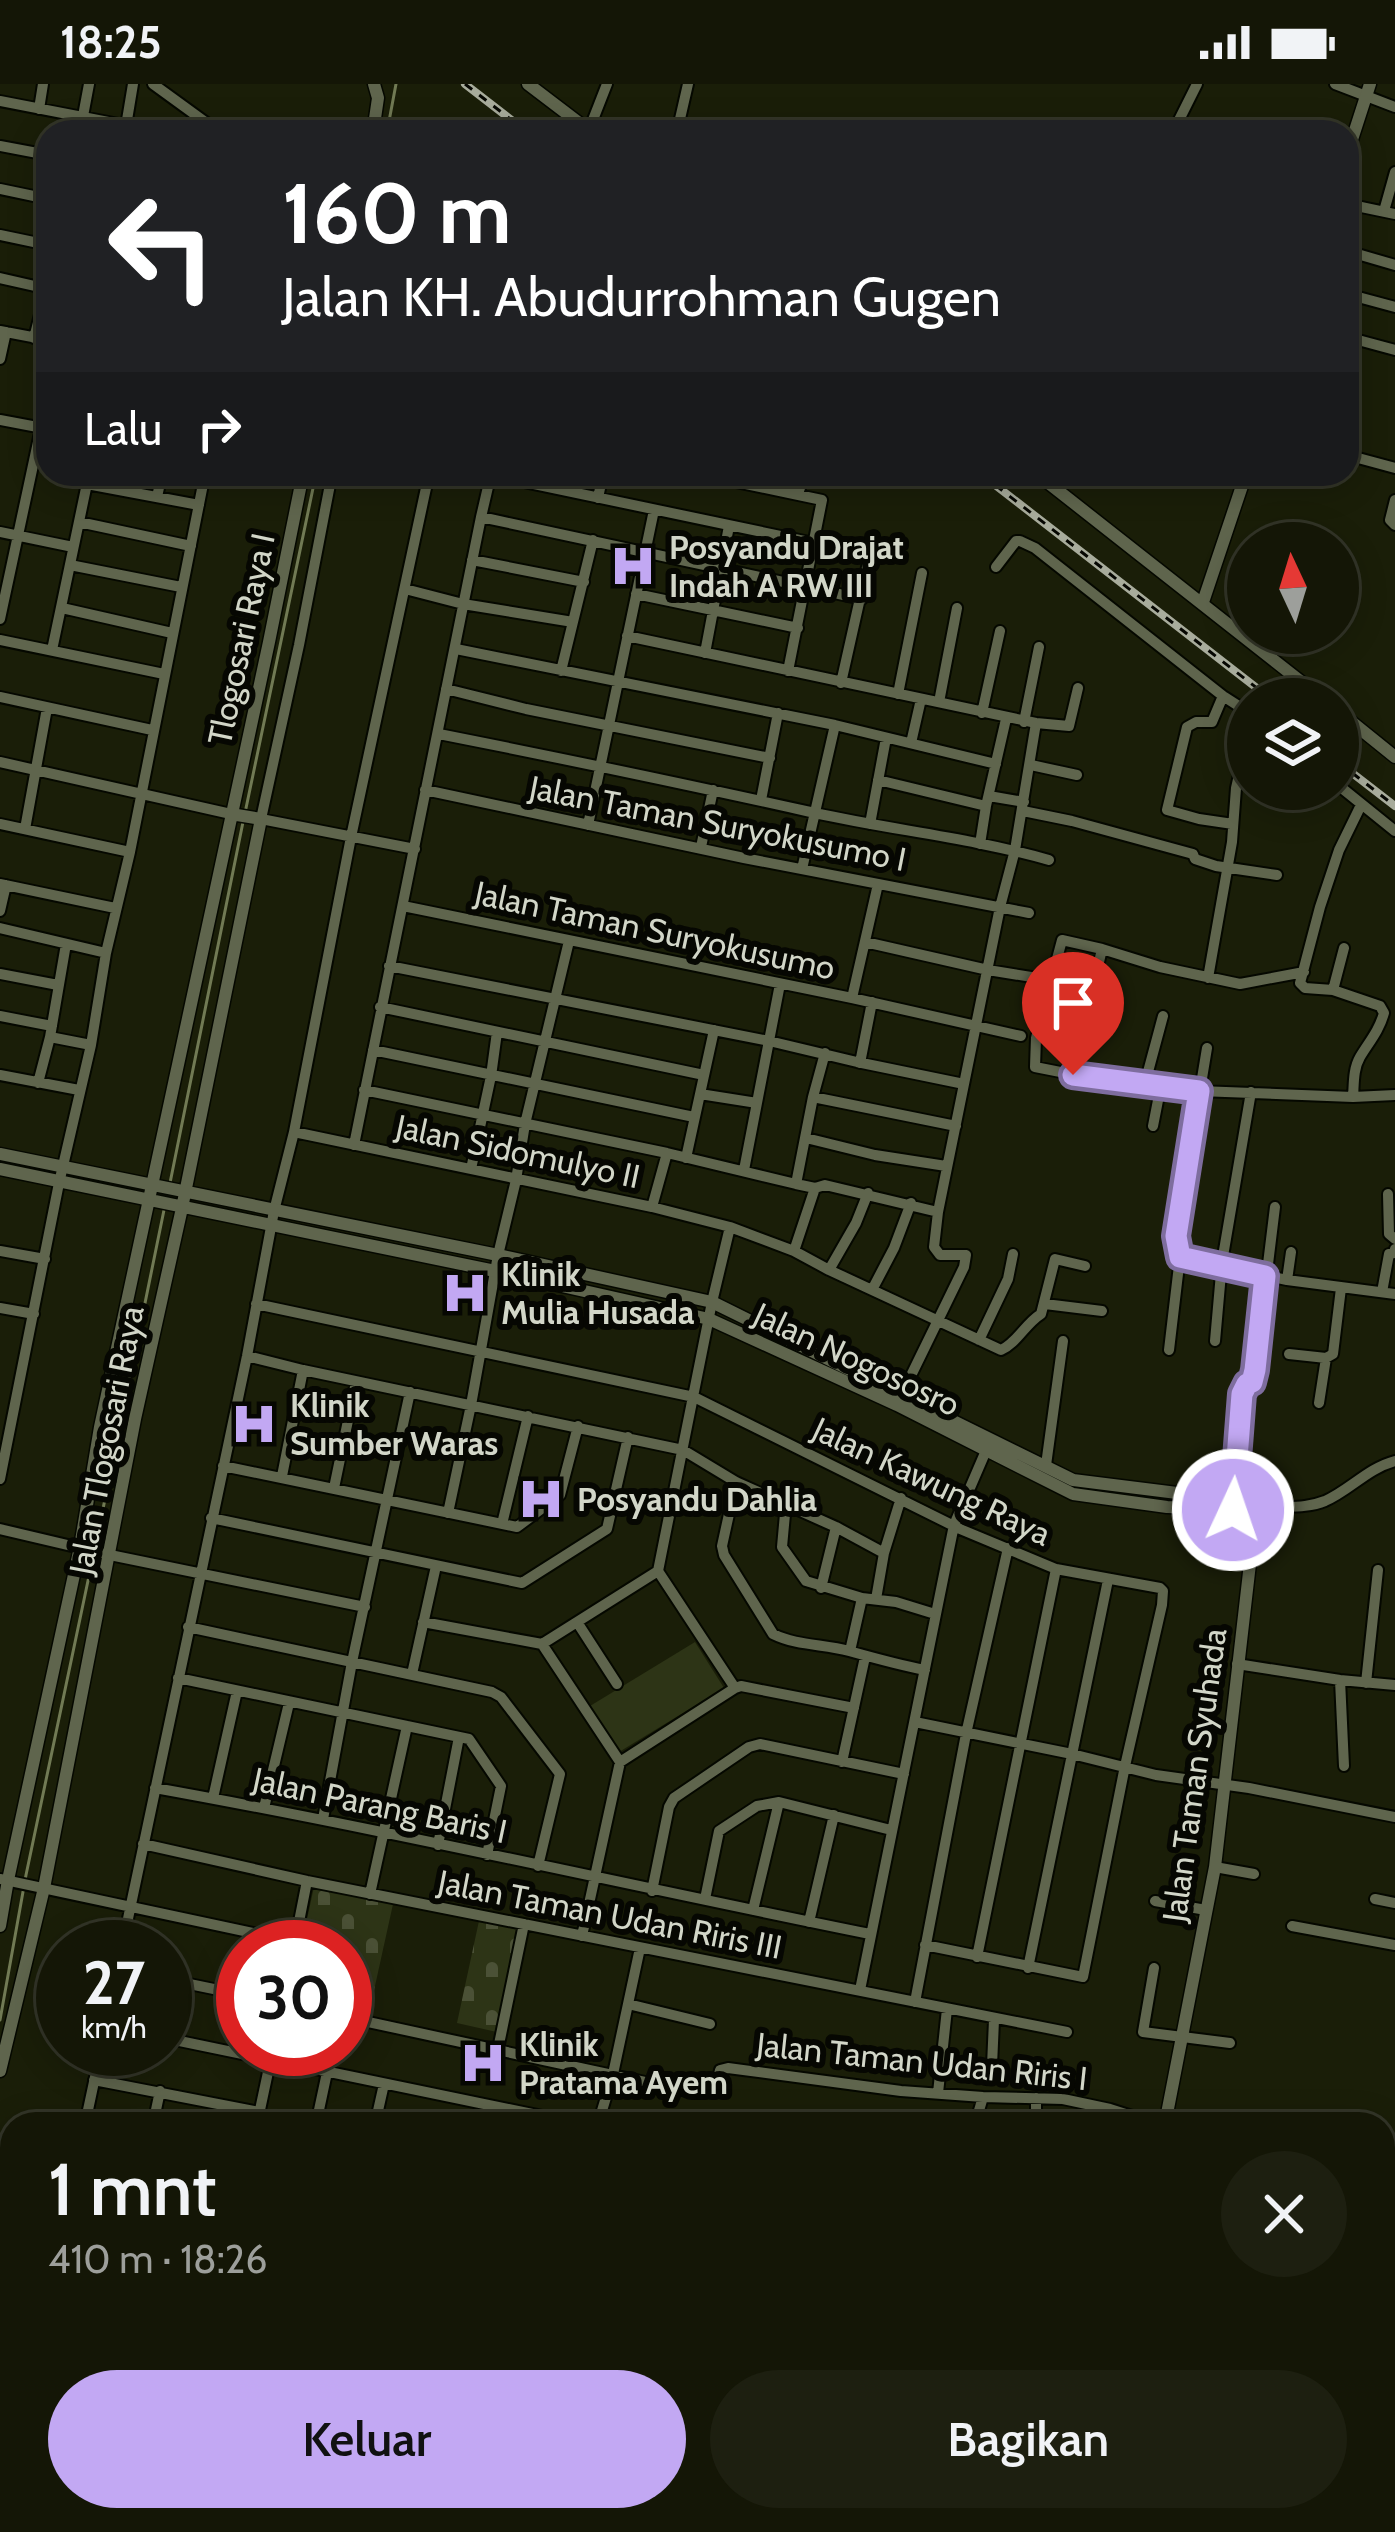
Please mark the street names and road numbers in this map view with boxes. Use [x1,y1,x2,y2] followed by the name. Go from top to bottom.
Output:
[199,530,283,748] street label: Tlogosari Raya I
[525,767,910,879] street label: Jalan Taman Suryokusumo I
[470,872,839,988] street label: Jalan Taman Suryokusumo
[391,1105,644,1196] street label: Jalan Sidomulyo II
[747,1293,966,1424] street label: Jalan Nogososro
[60,1302,152,1579] street label: Jalan Tlogosari Raya
[806,1408,1058,1554] street label: Jalan Kawung Raya
[1153,1625,1234,1925] street label: Jalan Taman Syuhada
[248,1758,511,1851] street label: Jalan Parang Baris I
[434,1861,785,1967] street label: Jalan Taman Udan Riris III
[754,2024,1089,2098] street label: Jalan Taman Udan Riris I

